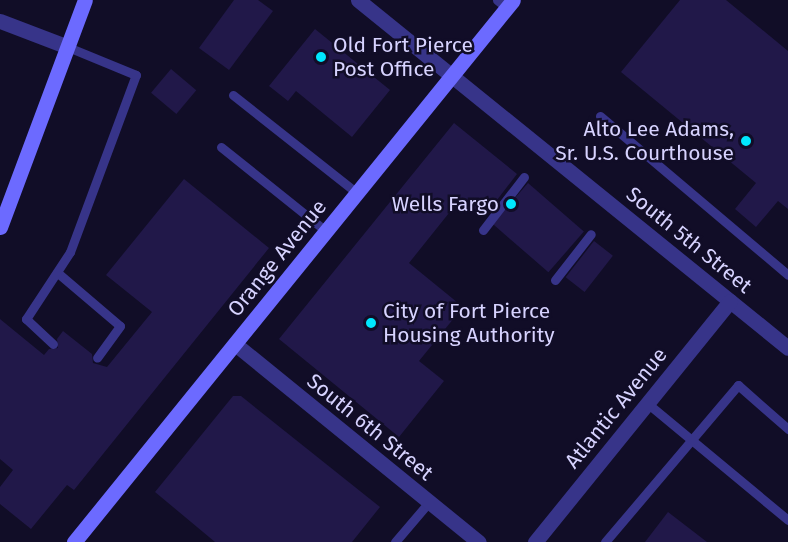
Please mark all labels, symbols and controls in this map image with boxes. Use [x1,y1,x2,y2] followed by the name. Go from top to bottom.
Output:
[333,32,473,82] place label: Old Fort Pierce Post Office
[314,50,328,64] marker: Old Fort Pierce Post Office
[555,116,734,166] place label: Alto Lee Adams, Sr. U.S. Courthouse
[739,134,753,148] marker: Alto Lee Adams, Sr. U.S. Courthouse
[621,182,757,298] street label: South 5th Street
[392,191,499,217] place label: Wells Fargo
[222,195,332,321] street label: Orange Avenue
[504,197,518,211] marker: Wells Fargo
[383,298,555,348] place label: City of Fort Pierce Housing Authority
[364,316,378,330] marker: City of Fort Pierce Housing Authority
[560,343,672,473] street label: Atlantic Avenue
[302,368,438,486] street label: South 6th Street

